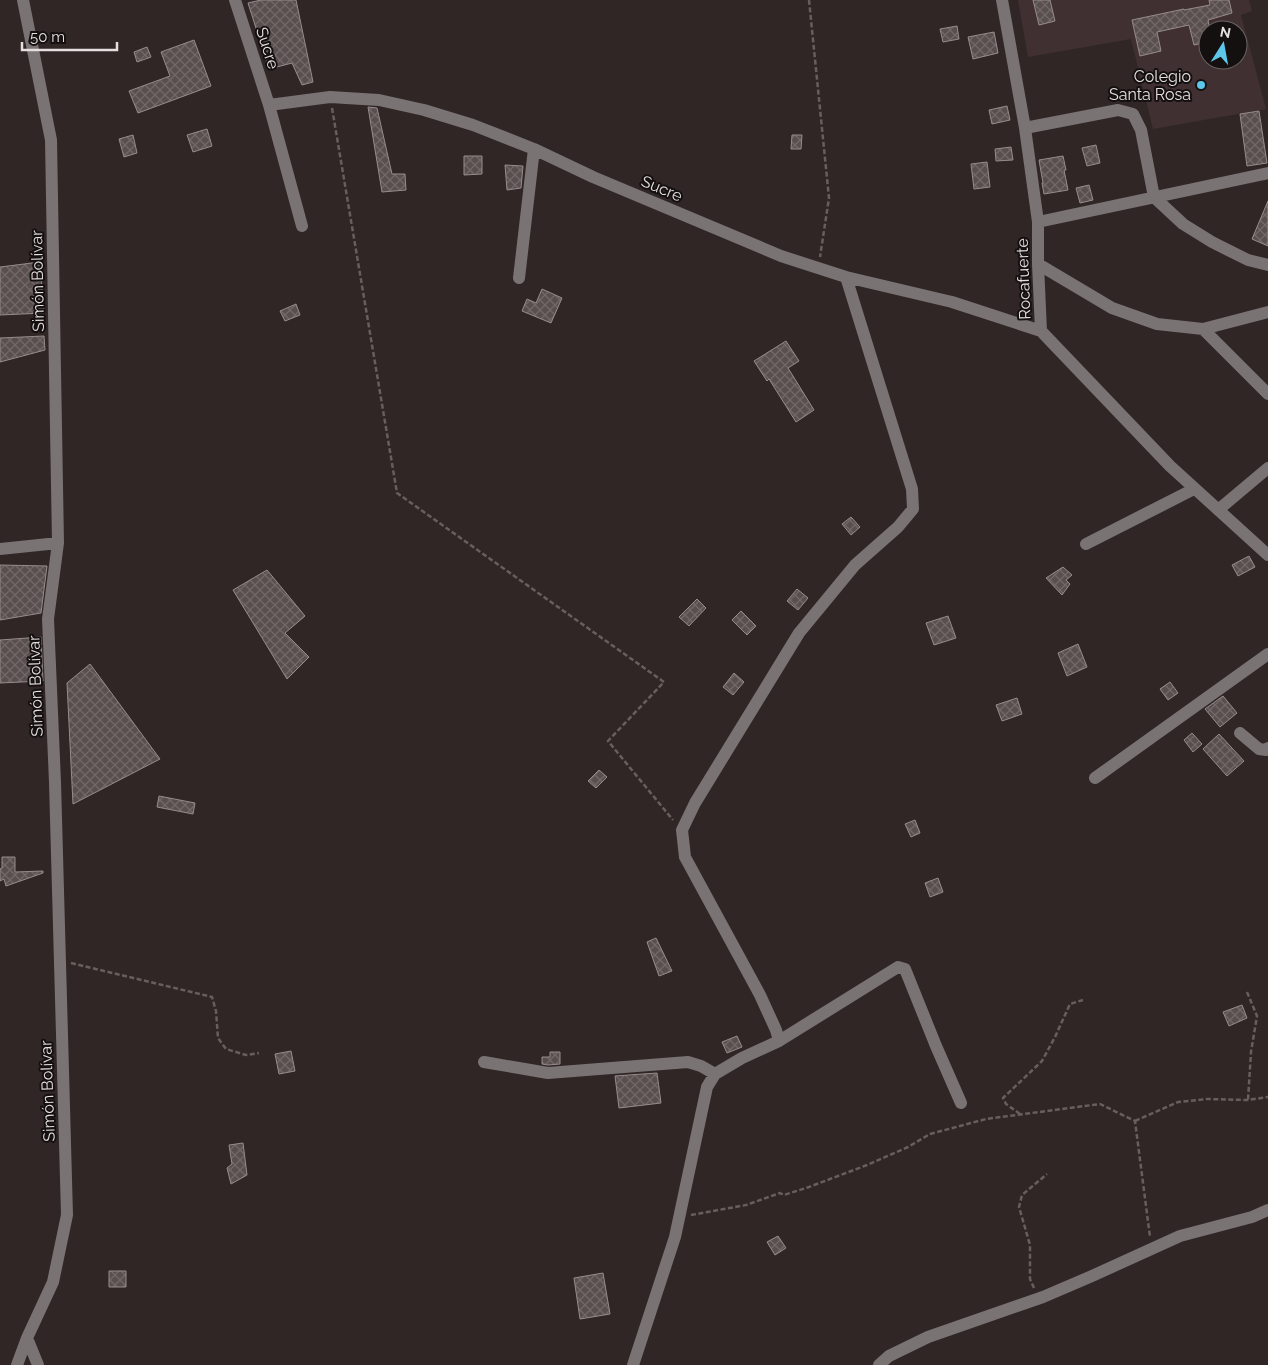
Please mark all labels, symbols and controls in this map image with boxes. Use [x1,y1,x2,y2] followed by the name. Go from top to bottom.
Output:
[22,20,118,52] scale bar
[1198,20,1248,70] north arrow
[1219,23,1232,41] text: N
[252,25,283,71] street label: Sucre
[30,28,65,46] text: 50 m
[1109,67,1191,104] place label: Colegio Santa Rosa
[1195,79,1207,91] marker: Colegio Santa Rosa
[638,171,685,206] street label: Sucre
[27,230,48,332] street label: Simón Bolívar
[1013,238,1034,320] street label: Rocafuerte
[24,635,47,737] street label: Simón Bolívar
[36,1040,59,1142] street label: Simón Bolívar

